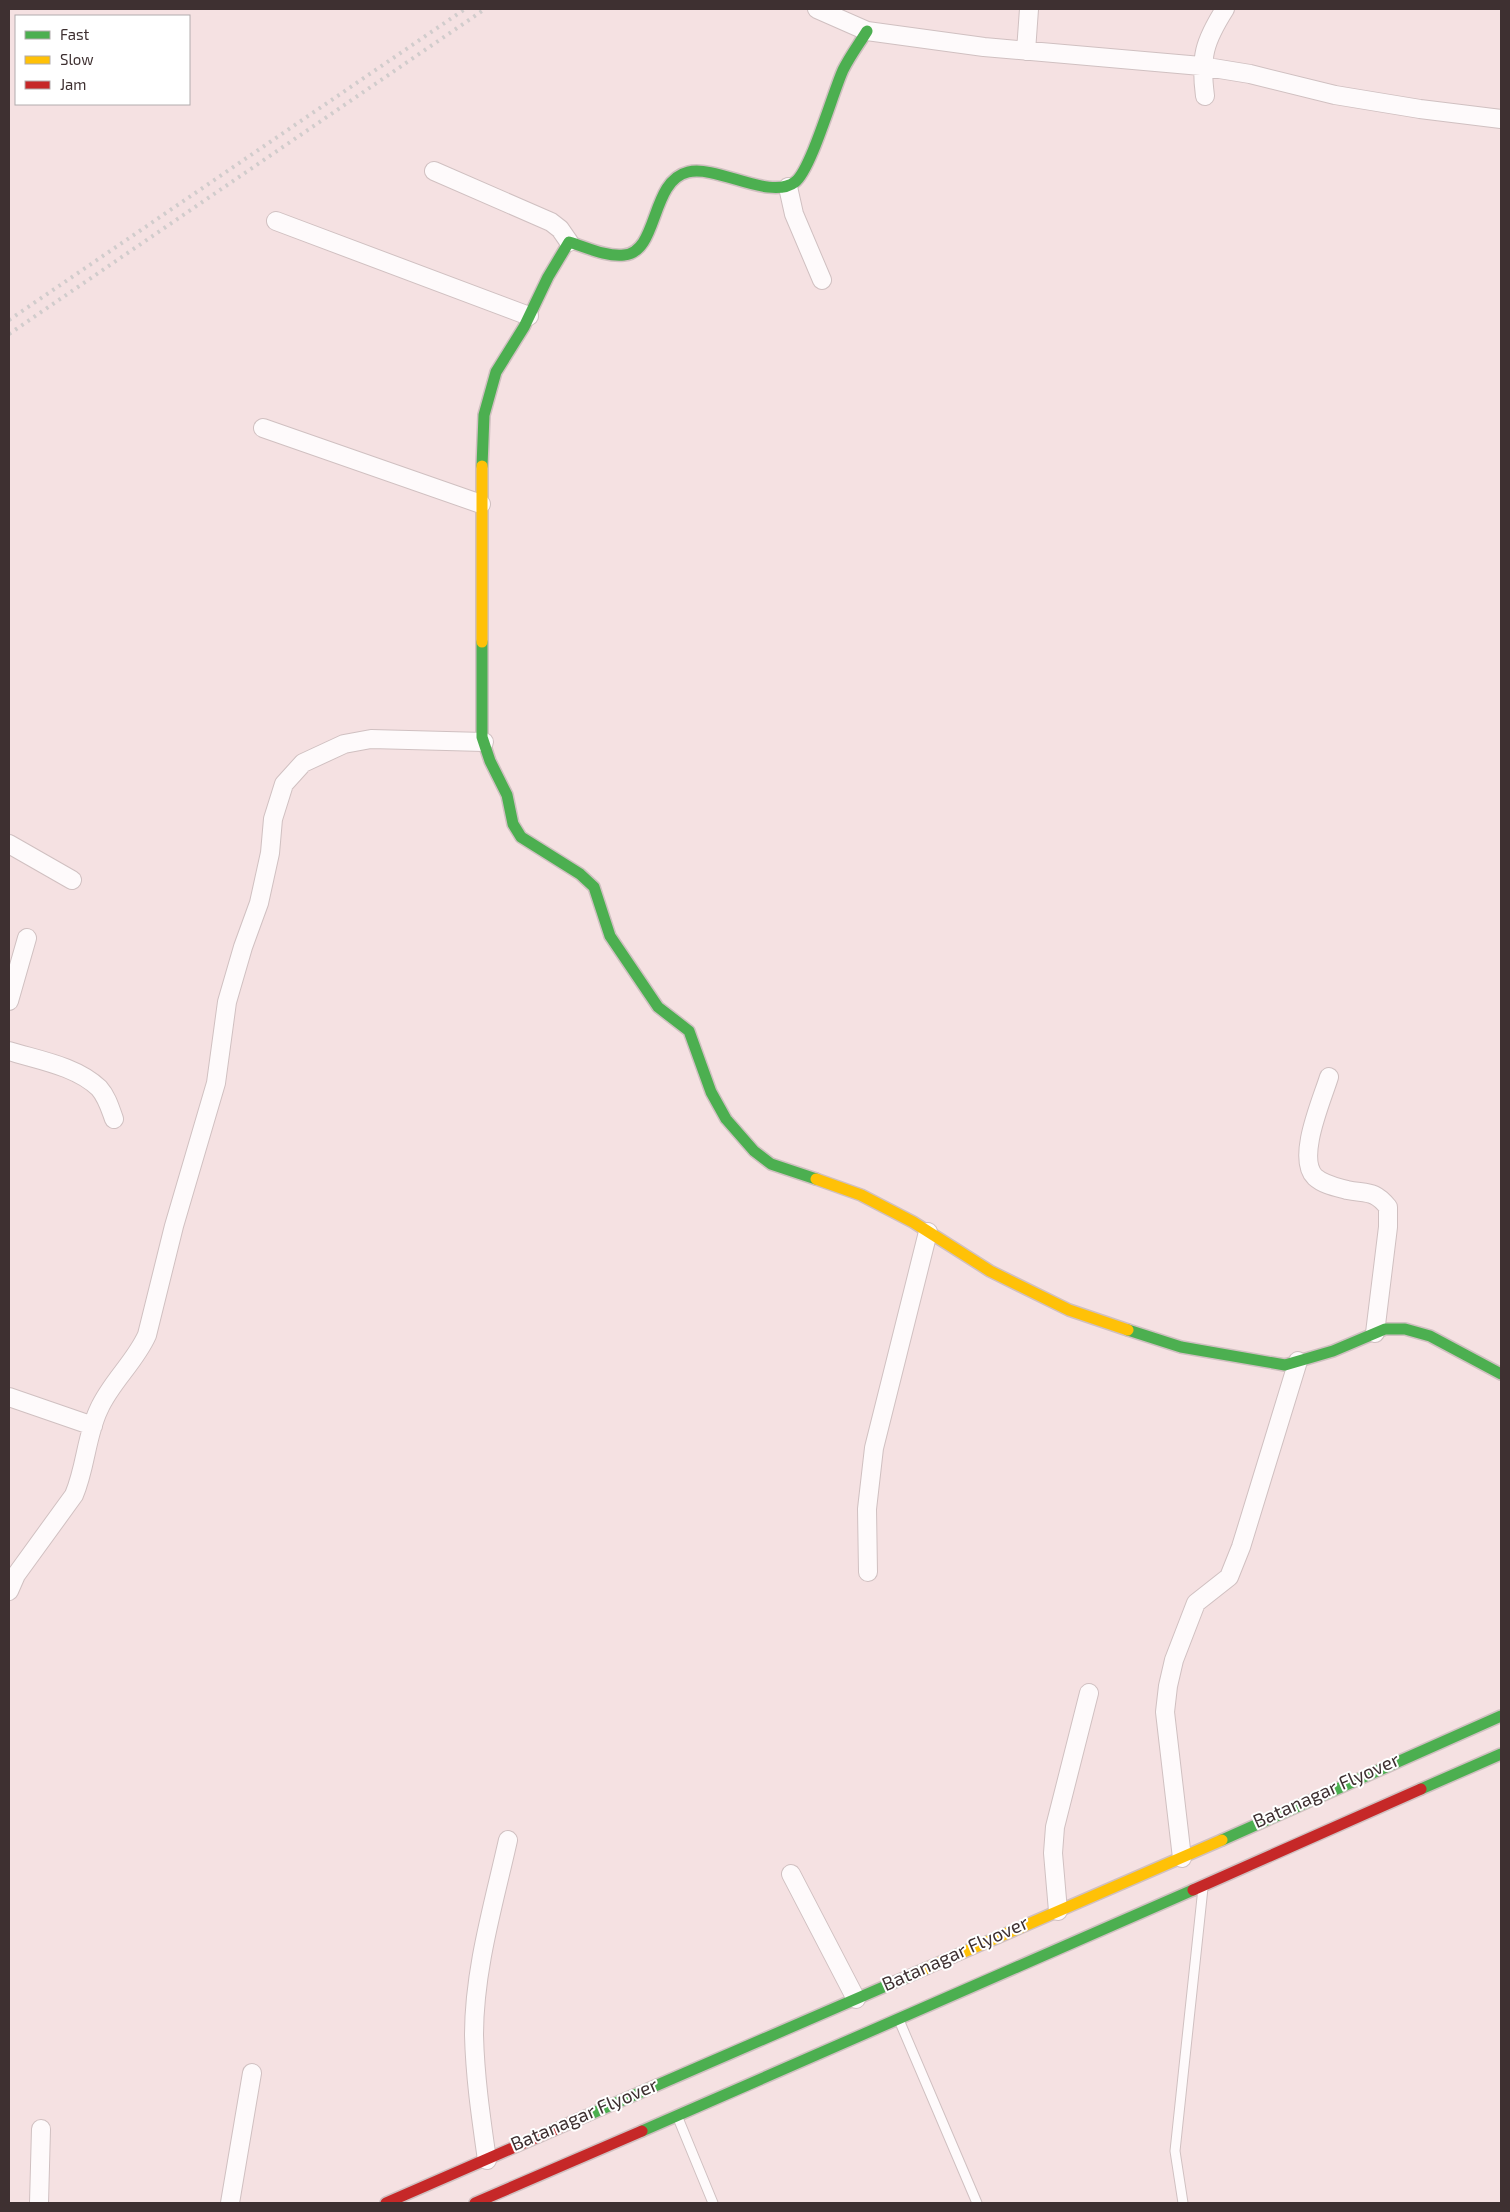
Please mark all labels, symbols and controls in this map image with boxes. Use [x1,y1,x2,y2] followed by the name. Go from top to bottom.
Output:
[15,15,190,105] legend
[60,25,90,43] text: Fast
[60,50,94,68] text: Slow
[60,75,86,93] text: Jam
[1249,1747,1403,1832] street label: Batanagar Flyover
[878,1910,1032,1995] street label: Batanagar Flyover
[507,2072,661,2155] street label: Batanagar Flyover

